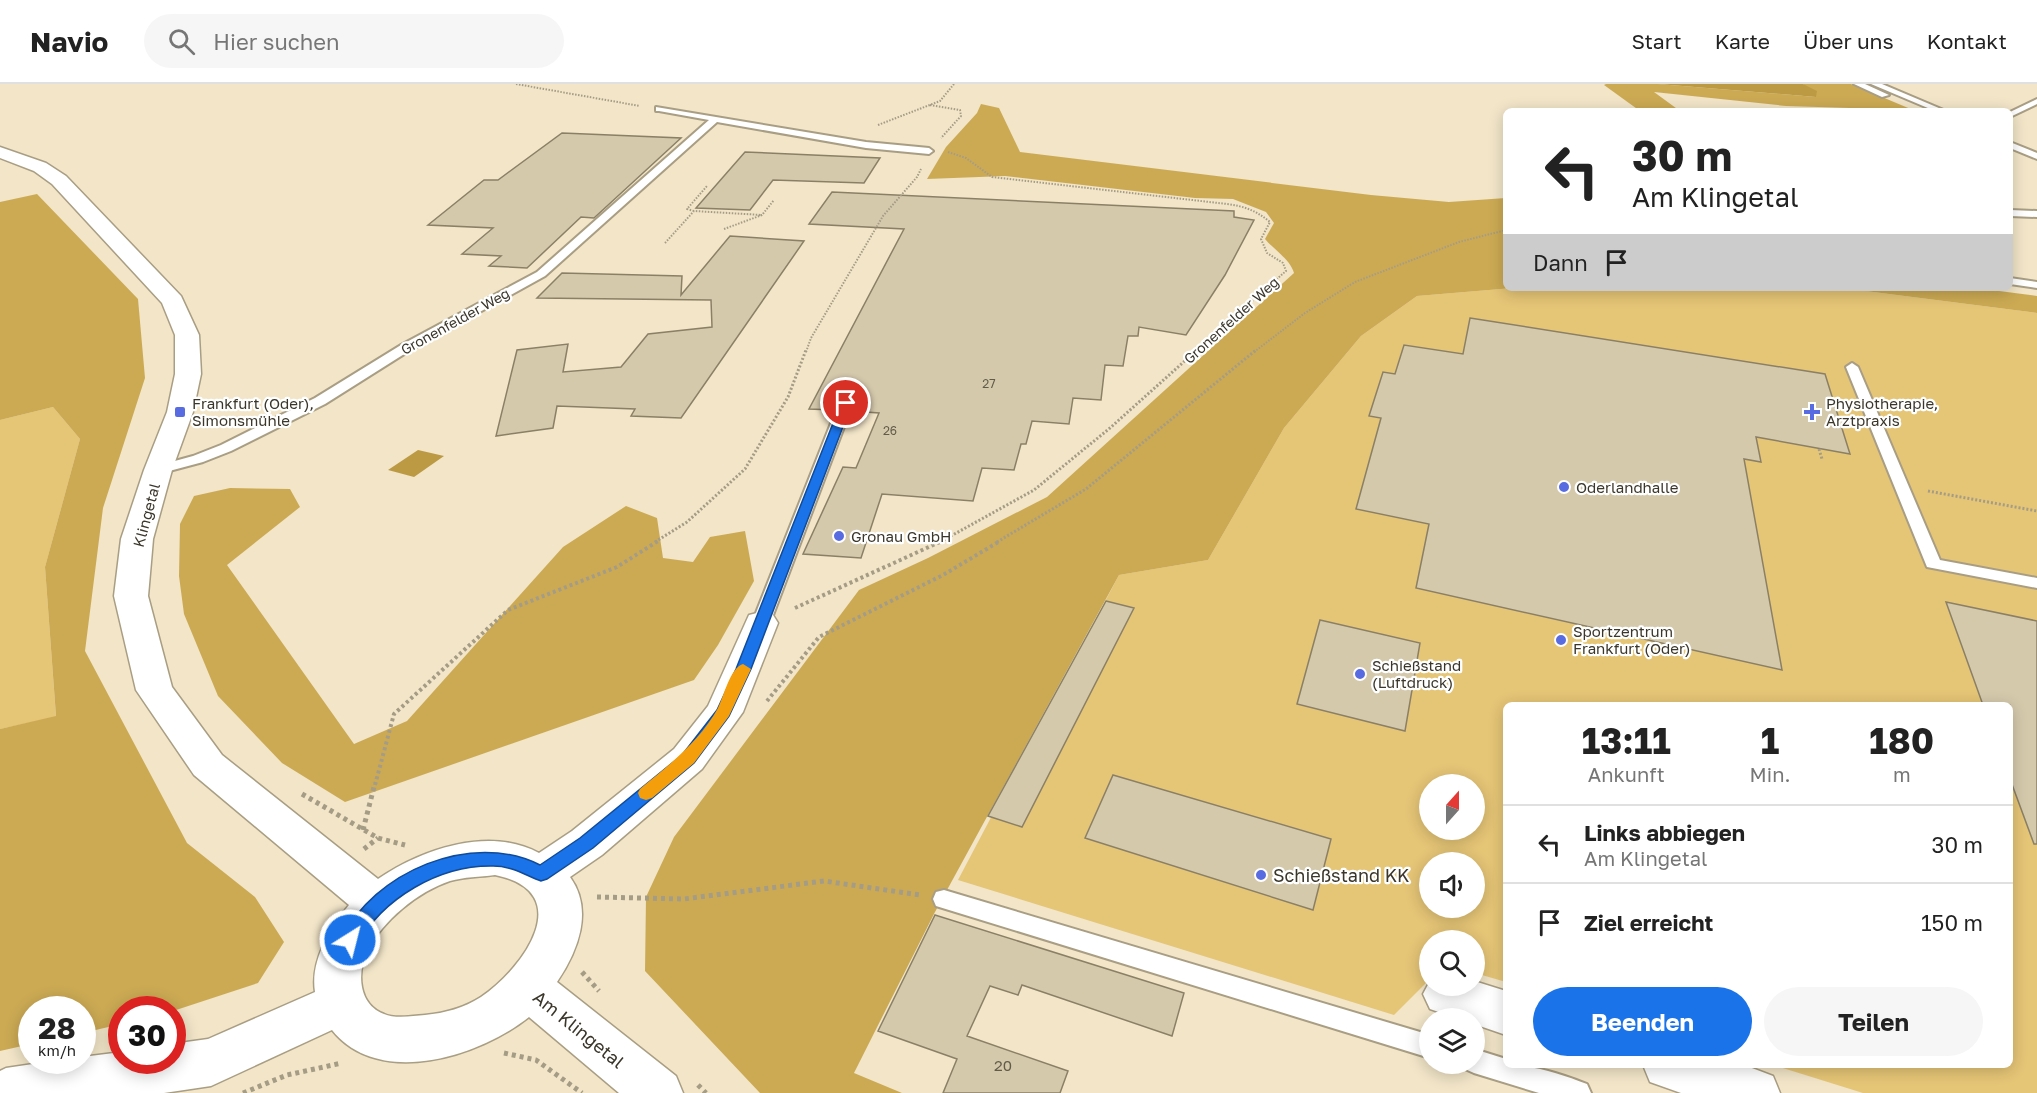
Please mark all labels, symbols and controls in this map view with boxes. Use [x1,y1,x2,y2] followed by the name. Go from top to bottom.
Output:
[144,14,564,68] search box
[30,25,108,58] text: Navio
[165,25,198,58] icon: search
[213,28,340,55] text: Hier suchen
[1631,28,1682,54] text: Start
[1715,28,1770,54] text: Karte
[1803,28,1894,54] text: Über uns
[1927,28,2007,54] text: Kontakt
[1632,130,1732,180] text: 30 m
[1533,132,1611,210] icon: left
[1632,181,1799,213] text: Am Klingetal
[1600,246,1633,279] icon: arrive
[1533,249,1588,276] text: Dann
[1180,273,1282,367] street label: Gronenfelder Weg
[398,284,512,358] street label: Gronenfelder Weg
[982,376,996,391] house number: 27
[820,377,871,428] pin
[829,386,862,419] icon: arrive
[192,394,314,429] place label: Frankfurt (Oder), Simonsmühle
[1826,394,1938,429] place label: Physiotherapie, Arztpraxis
[1803,403,1821,421] marker: Physiotherapie, Arztpraxis
[173,405,187,419] marker: Frankfurt (Oder), Simonsmühle
[883,423,897,438] house number: 26
[1576,478,1679,496] place label: Oderlandhalle
[1557,480,1571,494] marker: Oderlandhalle
[129,481,163,549] street label: Klingetal
[851,527,951,545] place label: Gronau GmbH
[832,529,846,543] marker: Gronau GmbH
[1573,622,1691,657] place label: Sportzentrum Frankfurt (Oder)
[1554,633,1568,647] marker: Sportzentrum Frankfurt (Oder)
[1372,656,1461,691] place label: Schießstand (Luftdruck)
[1353,667,1367,681] marker: Schießstand (Luftdruck)
[1582,719,1671,762] text: 13:11
[1761,719,1779,762] text: 1
[1869,719,1934,762] text: 180
[1588,762,1665,786] text: Ankunft
[1750,762,1790,786] text: Min.
[1893,762,1911,786] text: m
[1419,774,1485,840] north arrow
[1419,774,1485,1074] map controls
[1584,819,1745,846] text: Links abbiegen
[1533,828,1566,861] icon: left
[1932,831,1983,858] text: 30 m
[1584,846,1707,870] text: Am Klingetal
[1419,852,1485,918] button: sound
[1273,864,1410,886] place label: Schießstand KK
[1254,868,1268,882] marker: Schießstand KK
[1533,906,1566,939] icon: arrive
[318,908,382,972] position arrow
[1584,909,1713,936] text: Ziel erreicht
[1921,909,1983,936] text: 150 m
[1419,930,1485,996] button: search
[529,986,629,1073] street label: Am Klingetal
[1533,987,1752,1056] button: Beenden
[1764,987,1983,1056] button: Teilen
[108,996,186,1074] speed limit sign: 30
[1419,1008,1485,1074] button: layers
[38,1010,76,1046] text: 28
[38,1041,76,1059] text: km/h
[994,1056,1012,1074] house number: 20

